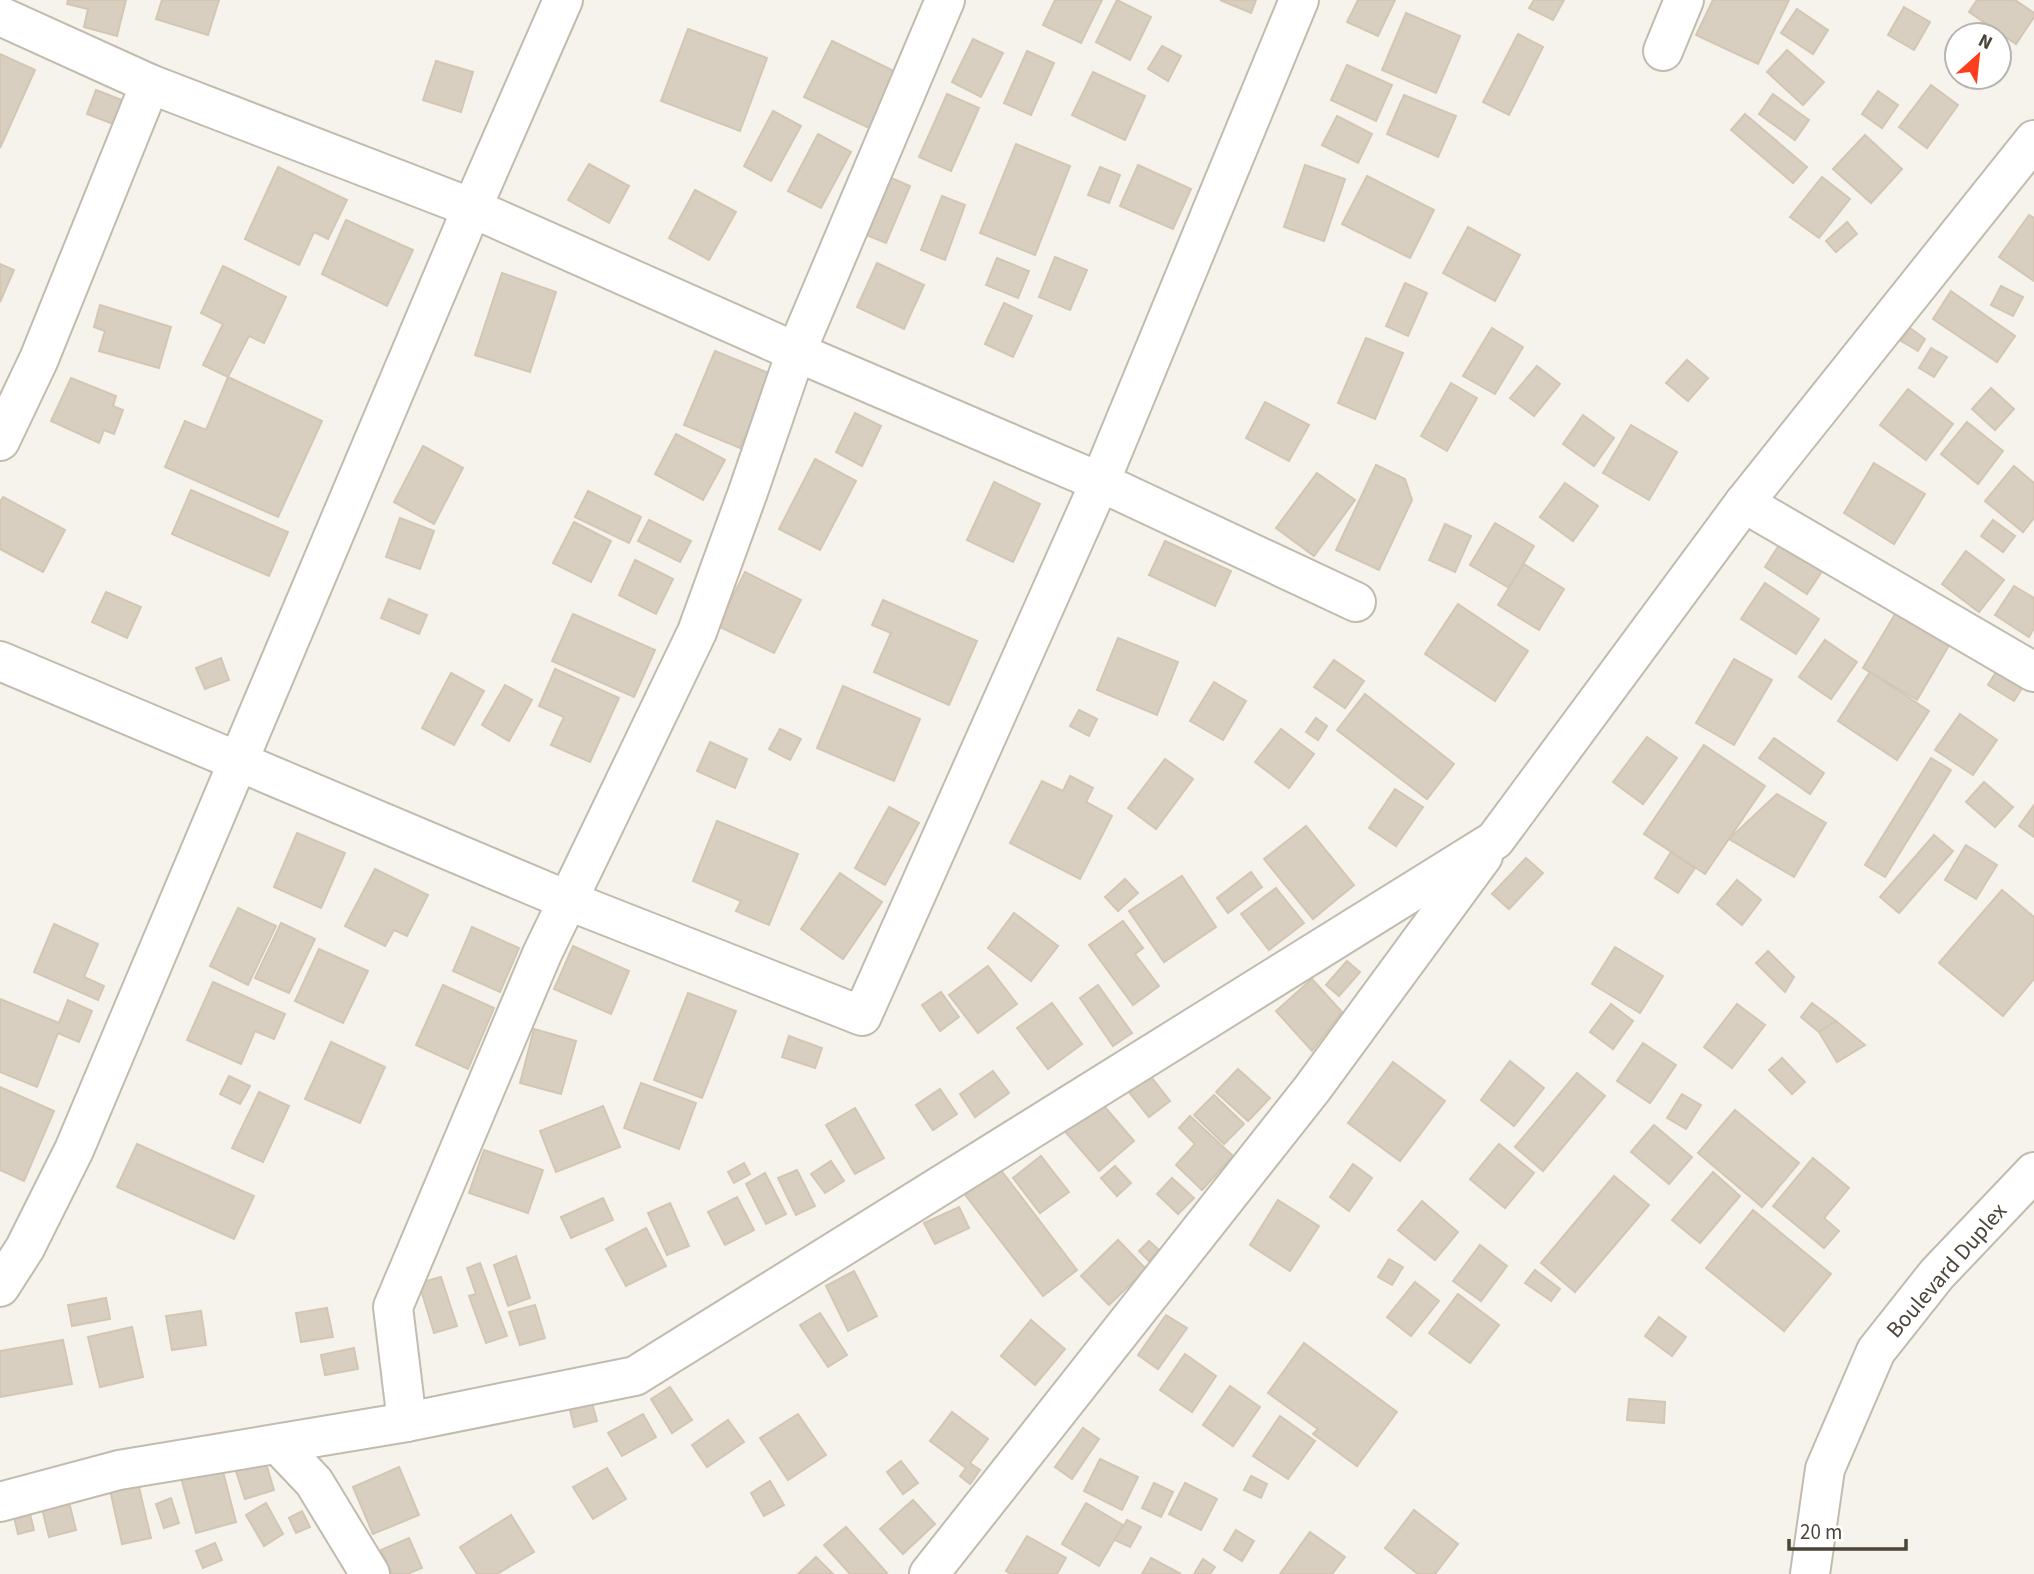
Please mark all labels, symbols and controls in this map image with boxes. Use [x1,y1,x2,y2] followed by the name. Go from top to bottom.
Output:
[1943,21,2013,91] north arrow
[1973,27,1997,57] text: N
[1878,1195,2014,1345] street label: Boulevard Duplex
[1789,1508,1906,1552] scale bar
[1800,1517,1842,1547] text: 20 m

